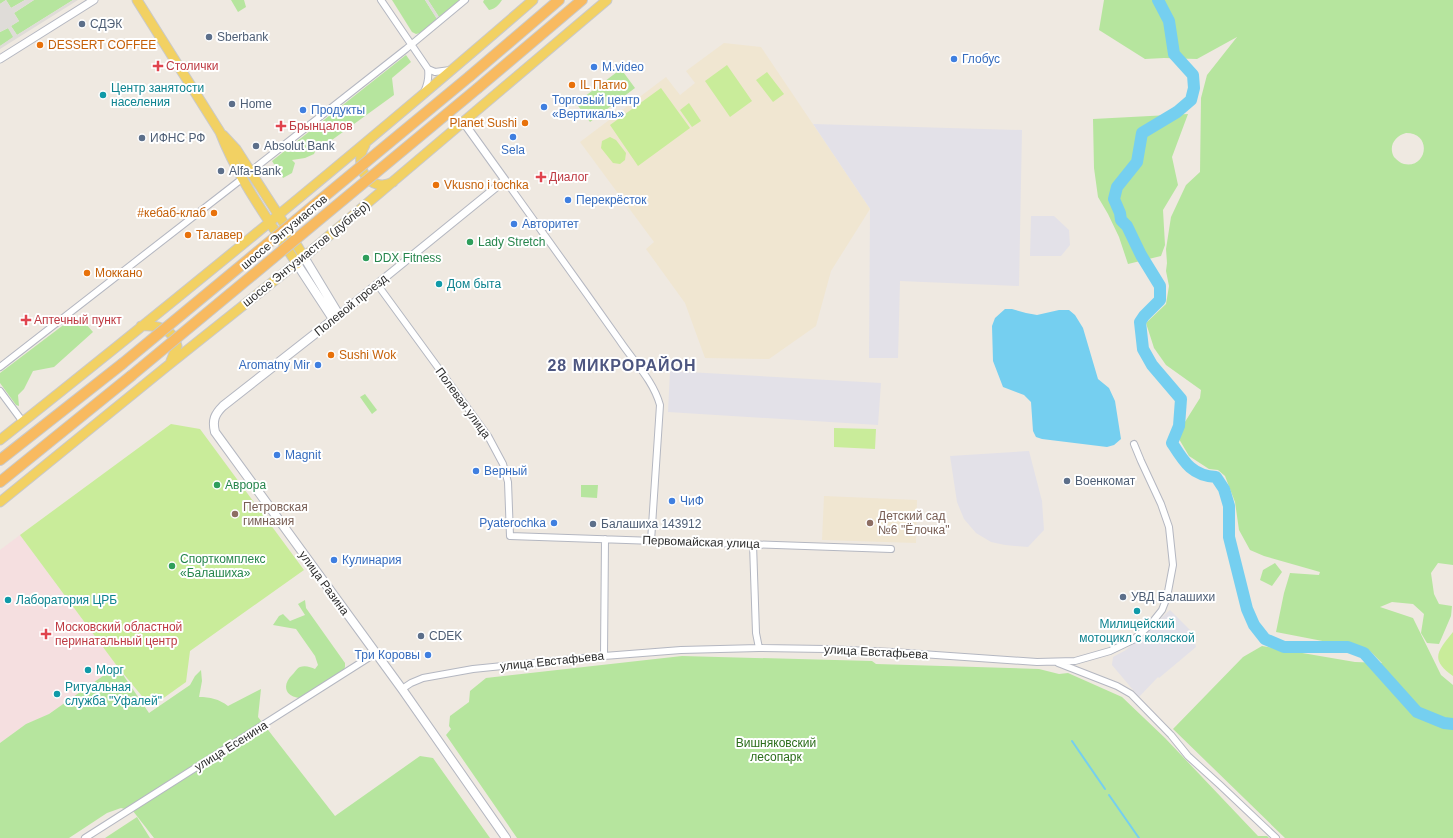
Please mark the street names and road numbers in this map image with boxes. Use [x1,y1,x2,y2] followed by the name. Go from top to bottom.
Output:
[238,192,330,272] street label: шоссе Энтузиастов
[240,198,372,310] street label: шоссе Энтузиастов (дублёр)
[312,271,390,339] street label: Полевой проезд
[433,365,494,442] street label: Полевая улица
[642,533,760,551] street label: Первомайская улица
[296,548,352,618] street label: улица Разина
[824,642,929,662] street label: улица Евстафьева
[499,649,605,673] street label: улица Евстафьева
[192,718,270,774] street label: улица Есенина

